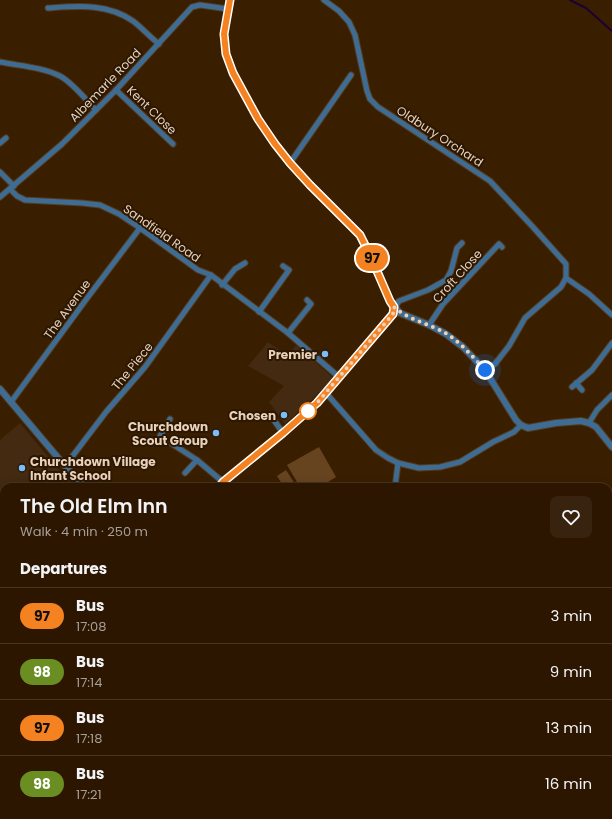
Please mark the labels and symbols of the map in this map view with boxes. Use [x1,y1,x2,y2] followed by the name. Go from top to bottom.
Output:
[65,44,145,126] street label: Albemarle Road
[123,82,181,138] street label: Kent Close
[393,102,487,170] street label: Oldbury Orchard
[120,200,204,266] street label: Sandfield Road
[354,245,390,271] line badge: 97
[428,246,486,306] street label: Croft Close
[40,276,94,342] street label: The Avenue
[107,339,157,393] street label: The Piece
[268,346,317,363] place label: Premier
[320,349,330,359] marker: Premier
[475,360,495,380] your location
[299,402,317,420] unlabelled marker
[229,407,276,424] place label: Chosen
[279,410,289,420] marker: Chosen
[128,418,208,449] place label: Churchdown Scout Group
[211,428,221,438] marker: Churchdown Scout Group
[30,453,156,484] place label: Churchdown Village Infant School
[17,463,27,473] marker: Churchdown Village Infant School

